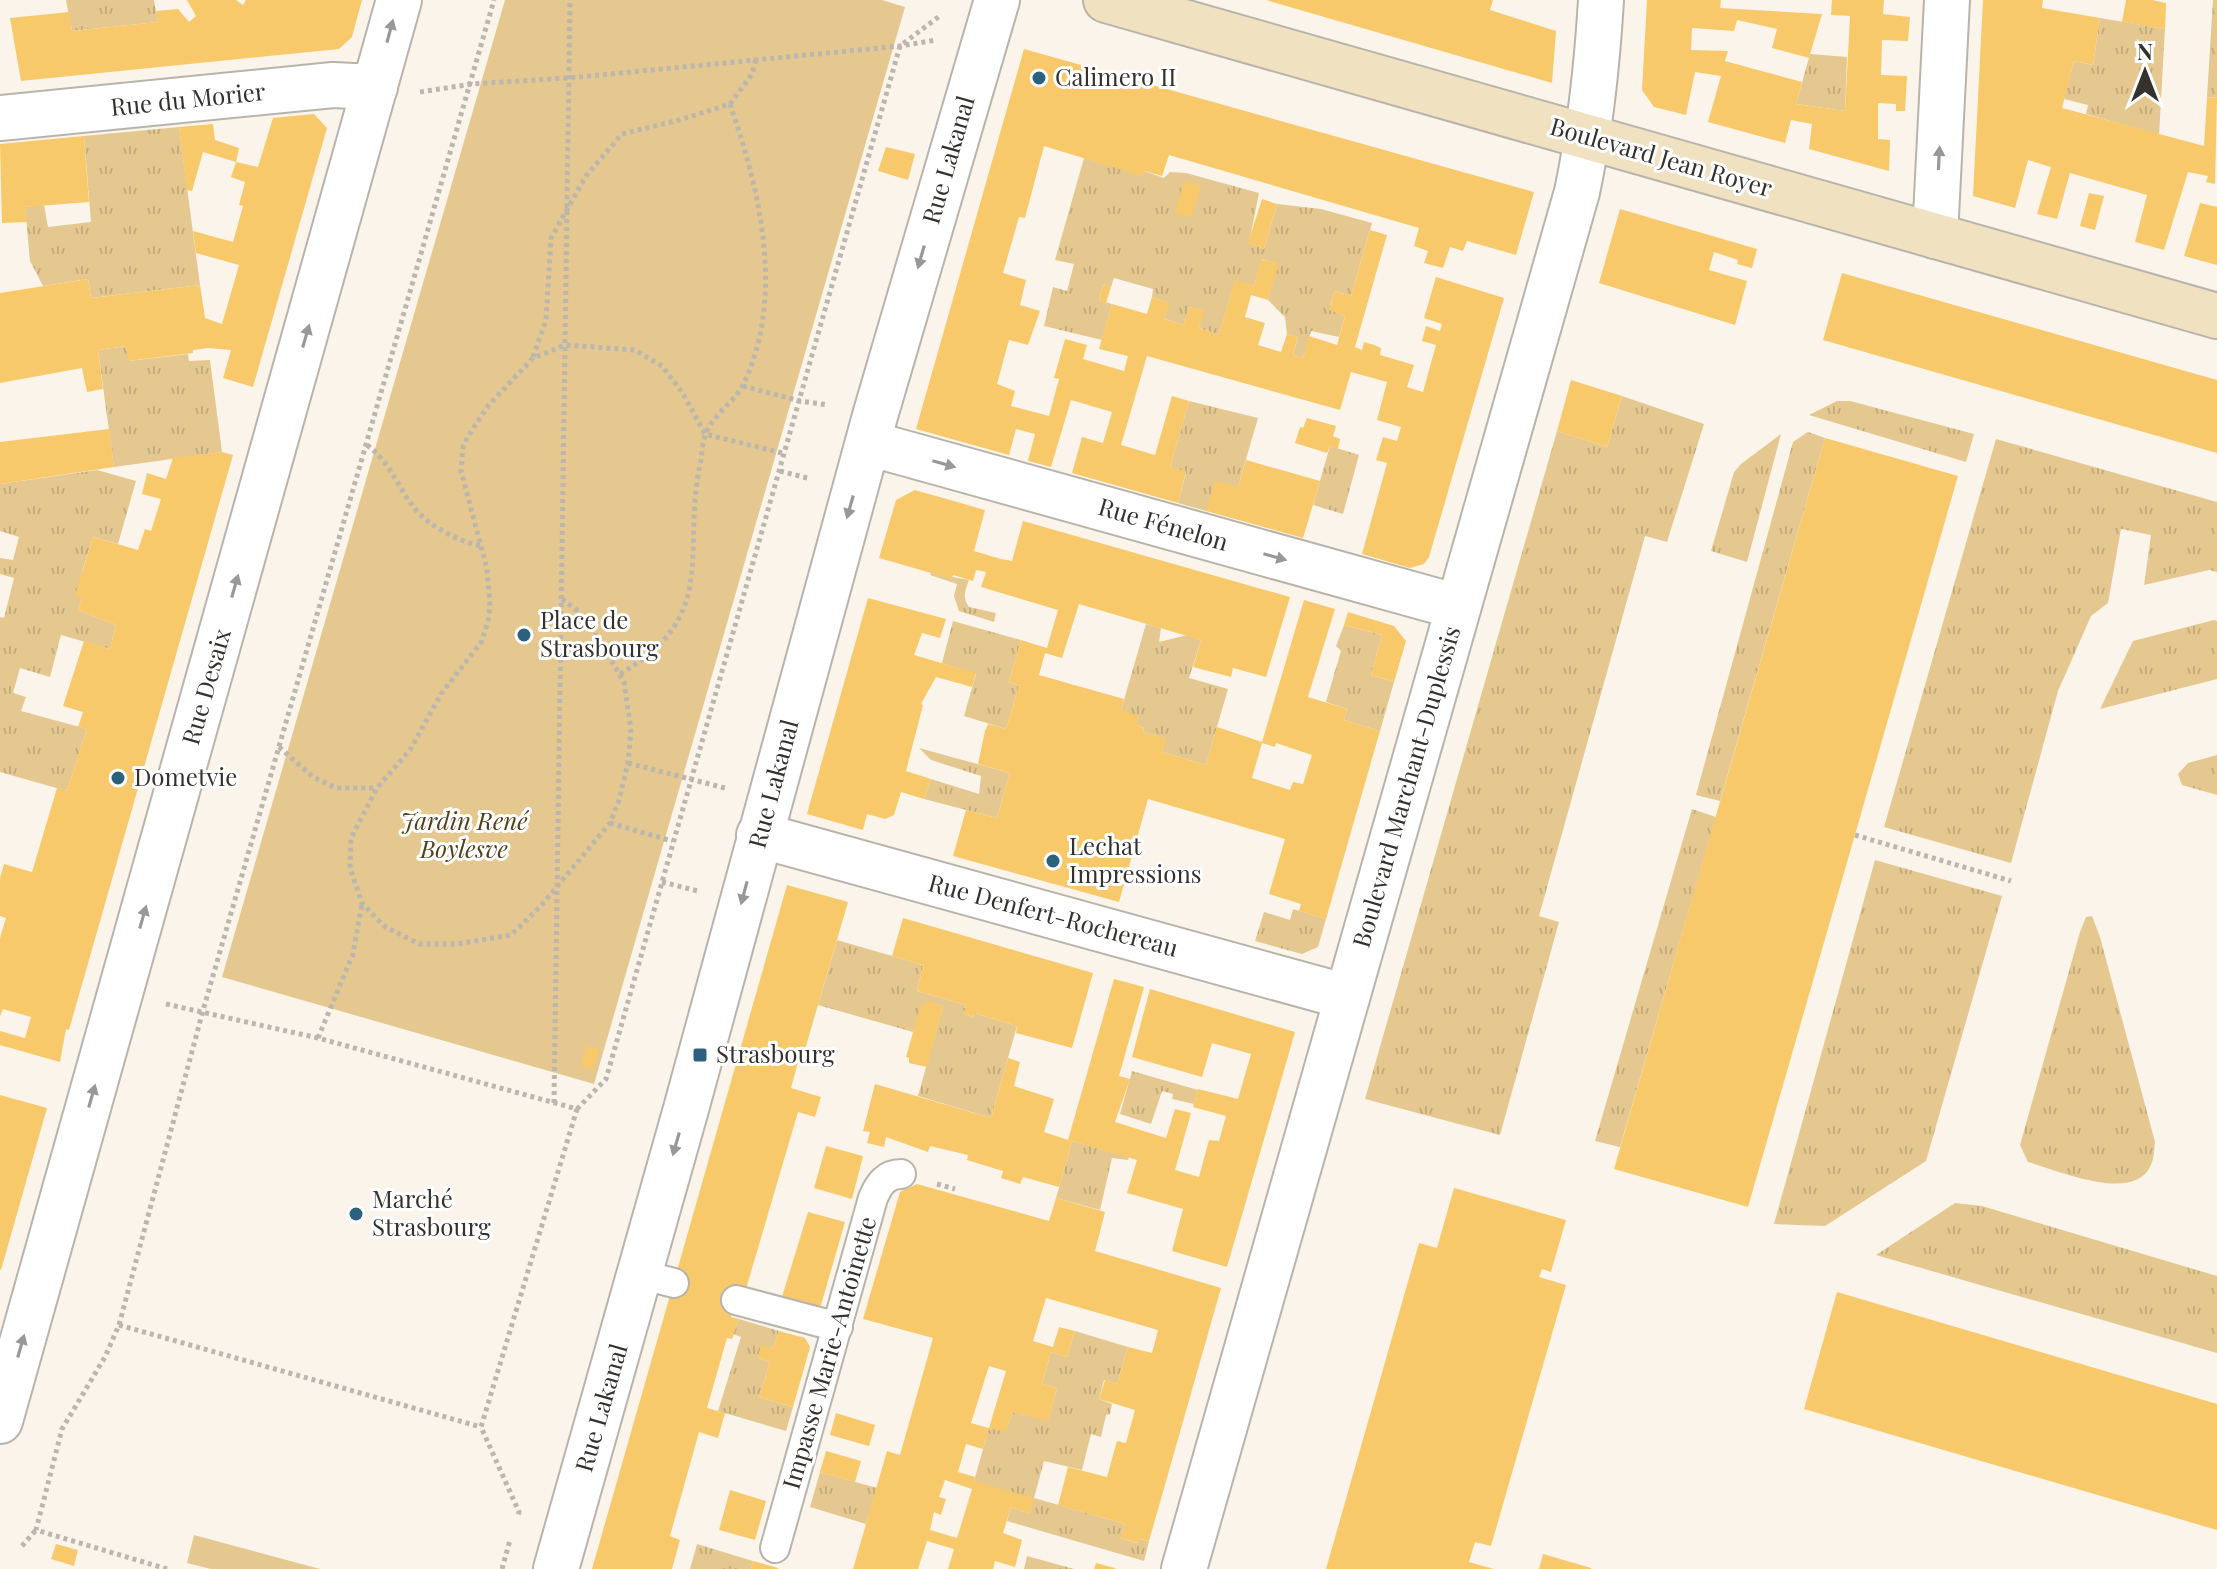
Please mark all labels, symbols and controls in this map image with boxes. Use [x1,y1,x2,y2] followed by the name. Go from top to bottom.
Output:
[385,19,397,44] one-way arrow
[2105,32,2185,112] north arrow
[2137,36,2153,66] text: N
[1055,60,1176,92] place label: Calimero II
[1030,69,1048,87] marker: Calimero II
[109,74,267,122] street label: Rue du Morier
[914,92,981,227] street label: Rue Lakanal
[1547,109,1777,203] street label: Boulevard Jean Royer
[1933,145,1946,170] one-way arrow
[914,246,927,270] one-way arrow
[300,323,312,348] one-way arrow
[931,458,956,470] one-way arrow
[1095,489,1232,557] street label: Rue Fénelon
[843,496,856,520] one-way arrow
[1262,551,1287,563] one-way arrow
[230,573,242,598] one-way arrow
[540,603,659,663] place label: Place de Strasbourg
[1344,622,1466,951] street label: Boulevard Marchant-Duplessis
[173,624,237,748] street label: Rue Desaix
[515,626,533,644] marker: Place de Strasbourg
[740,716,805,851] street label: Rue Lakanal
[134,760,237,792] place label: Dometvie
[109,769,127,787] marker: Dometvie
[400,804,529,864] park label: Jardin René Boylesve
[1069,829,1201,889] place label: Lechat Impressions
[1044,852,1062,870] marker: Lechat Impressions
[925,865,1182,963] street label: Rue Denfert-Rochereau
[737,882,750,906] one-way arrow
[137,905,149,930] one-way arrow
[716,1037,835,1069] place label: Strasbourg
[691,1046,709,1064] marker: Strasbourg
[86,1083,99,1107] one-way arrow
[670,1132,682,1157] one-way arrow
[372,1182,491,1242] place label: Marché Strasbourg
[347,1205,365,1223] marker: Marché Strasbourg
[774,1212,882,1493] street label: Impasse Marie-Antoinette
[15,1333,28,1357] one-way arrow
[567,1340,634,1475] street label: Rue Lakanal

